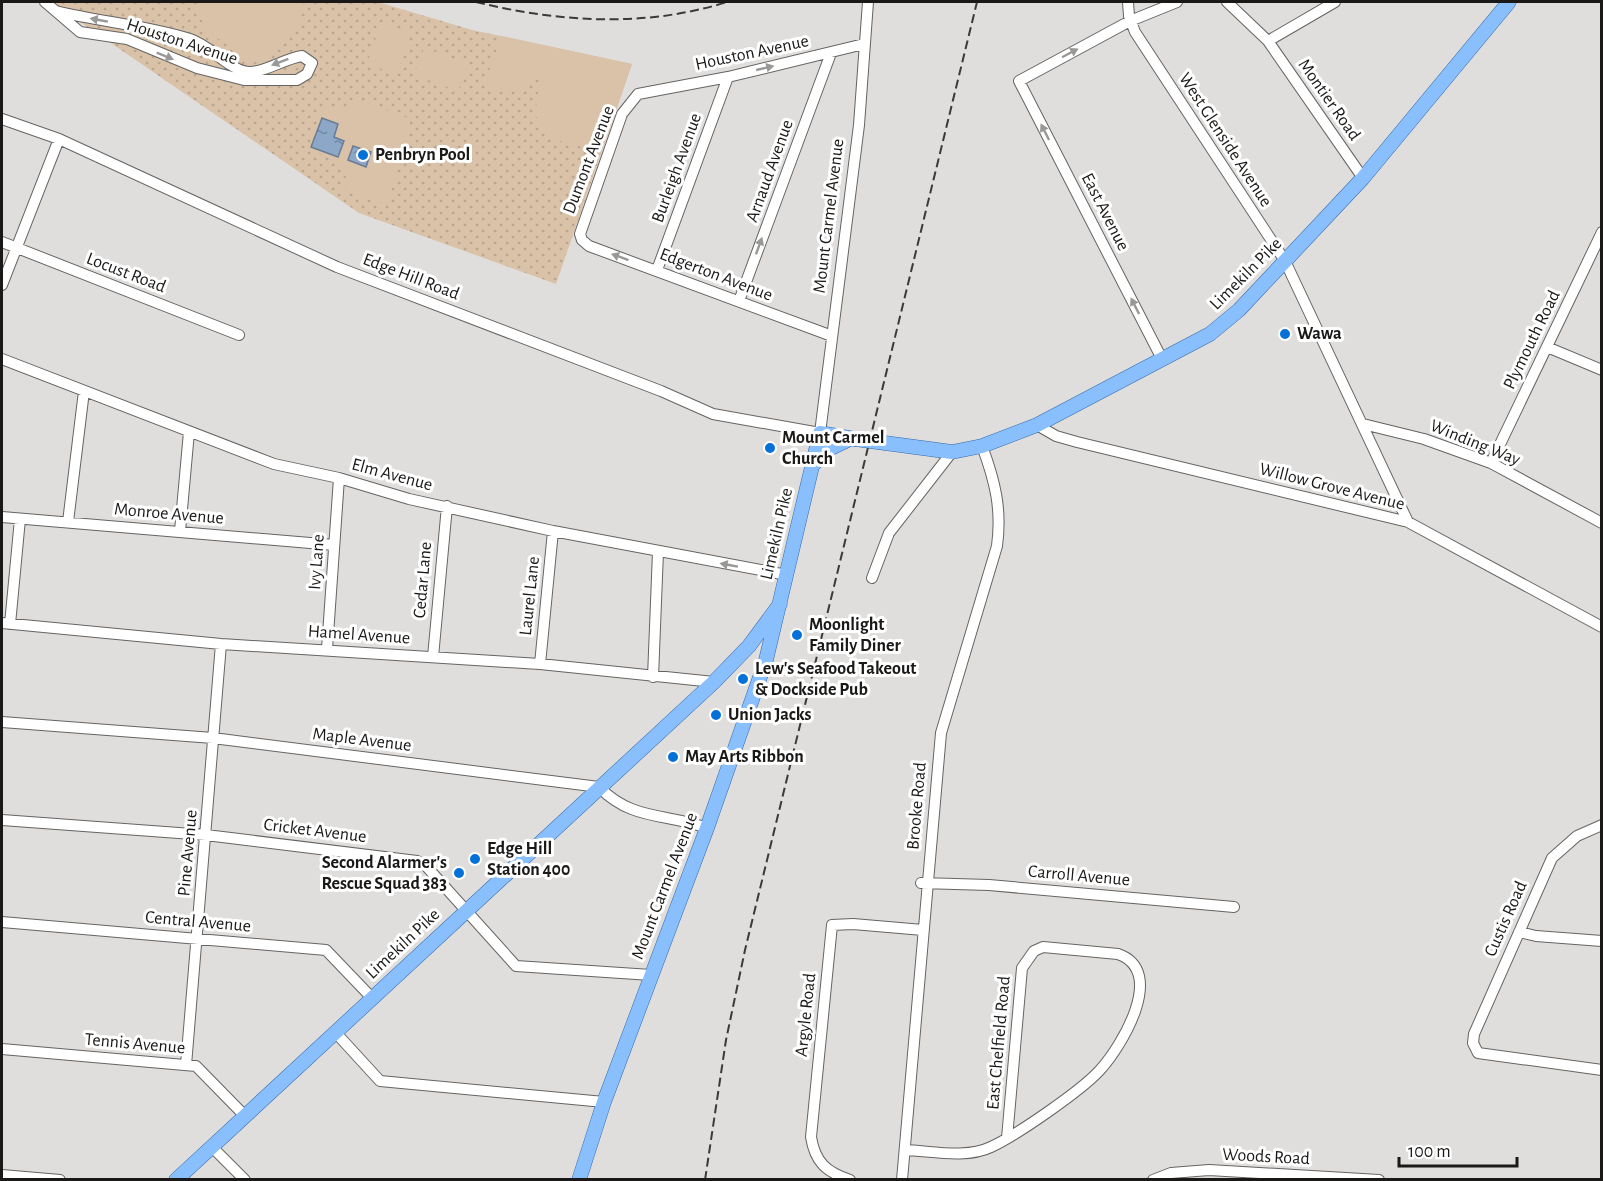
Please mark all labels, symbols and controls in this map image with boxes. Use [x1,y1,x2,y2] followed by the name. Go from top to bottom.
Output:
[89,15,108,24] one-way arrow
[124,16,240,68] street label: Houston Avenue
[694,32,810,74] street label: Houston Avenue
[1062,48,1079,58] one-way arrow
[156,51,174,61] one-way arrow
[1294,56,1364,144] street label: Montier Road
[271,57,289,67] one-way arrow
[756,63,774,73] one-way arrow
[1175,70,1275,210] street label: West Glenside Avenue
[560,103,618,217] street label: Dumont Avenue
[649,111,705,225] street label: Burleigh Avenue
[743,117,797,225] street label: Arnaud Avenue
[1040,124,1050,141] one-way arrow
[811,138,847,294] street label: Mount Carmel Avenue
[375,146,470,164] place label: Penbryn Pool
[356,148,370,162] marker: Penbryn Pool
[1078,170,1132,254] street label: East Avenue
[1206,234,1286,314] street label: Limekiln Pike
[755,237,765,255] one-way arrow
[657,245,775,305] street label: Edgerton Avenue
[84,250,168,296] street label: Locust Road
[360,250,462,304] street label: Edge Hill Road
[611,251,629,261] one-way arrow
[1500,288,1564,392] street label: Plymouth Road
[1130,297,1139,314] one-way arrow
[1297,325,1342,343] place label: Wawa
[1278,327,1292,341] marker: Wawa
[1427,417,1523,469] street label: Winding Way
[782,429,884,468] place label: Mount Carmel Church
[763,441,777,455] marker: Mount Carmel Church
[350,456,434,494] street label: Elm Avenue
[1258,460,1406,514] street label: Willow Grove Avenue
[758,486,796,582] street label: Limekiln Pike
[113,500,225,528] street label: Monroe Avenue
[306,534,328,590] street label: Ivy Lane
[411,541,435,619] street label: Cedar Lane
[517,556,543,636] street label: Laurel Lane
[719,560,738,569] one-way arrow
[809,616,902,655] place label: Moonlight Family Diner
[307,622,411,648] street label: Hamel Avenue
[790,628,804,642] marker: Moonlight Family Diner
[755,660,916,699] place label: Lew's Seafood Takeout & Dockside Pub
[736,672,750,686] marker: Lew's Seafood Takeout & Dockside Pub
[728,706,812,724] place label: Union Jacks
[709,708,723,722] marker: Union Jacks
[311,725,413,755] street label: Maple Avenue
[685,748,804,766] place label: May Arts Ribbon
[666,750,680,764] marker: May Arts Ribbon
[904,761,930,851] street label: Brooke Road
[175,809,201,897] street label: Pine Avenue
[629,810,701,962] street label: Mount Carmel Avenue
[263,816,367,846] street label: Cricket Avenue
[487,840,570,879] place label: Edge Hill Station 400
[468,852,482,866] marker: Edge Hill Station 400
[321,854,447,893] place label: Second Alarmer's Rescue Squad 383
[1027,863,1131,889] street label: Carroll Avenue
[452,866,466,880] marker: Second Alarmer's Rescue Squad 383
[1481,879,1531,959] street label: Custis Road
[363,905,443,983] street label: Limekiln Pike
[144,908,252,936] street label: Central Avenue
[793,972,819,1058] street label: Argyle Road
[984,975,1014,1111] street label: East Chelfield Road
[84,1031,186,1057] street label: Tennis Avenue
[1399,1130,1518,1168] scale bar
[1408,1143,1451,1161] text: 100 m
[1222,1146,1310,1168] street label: Woods Road

